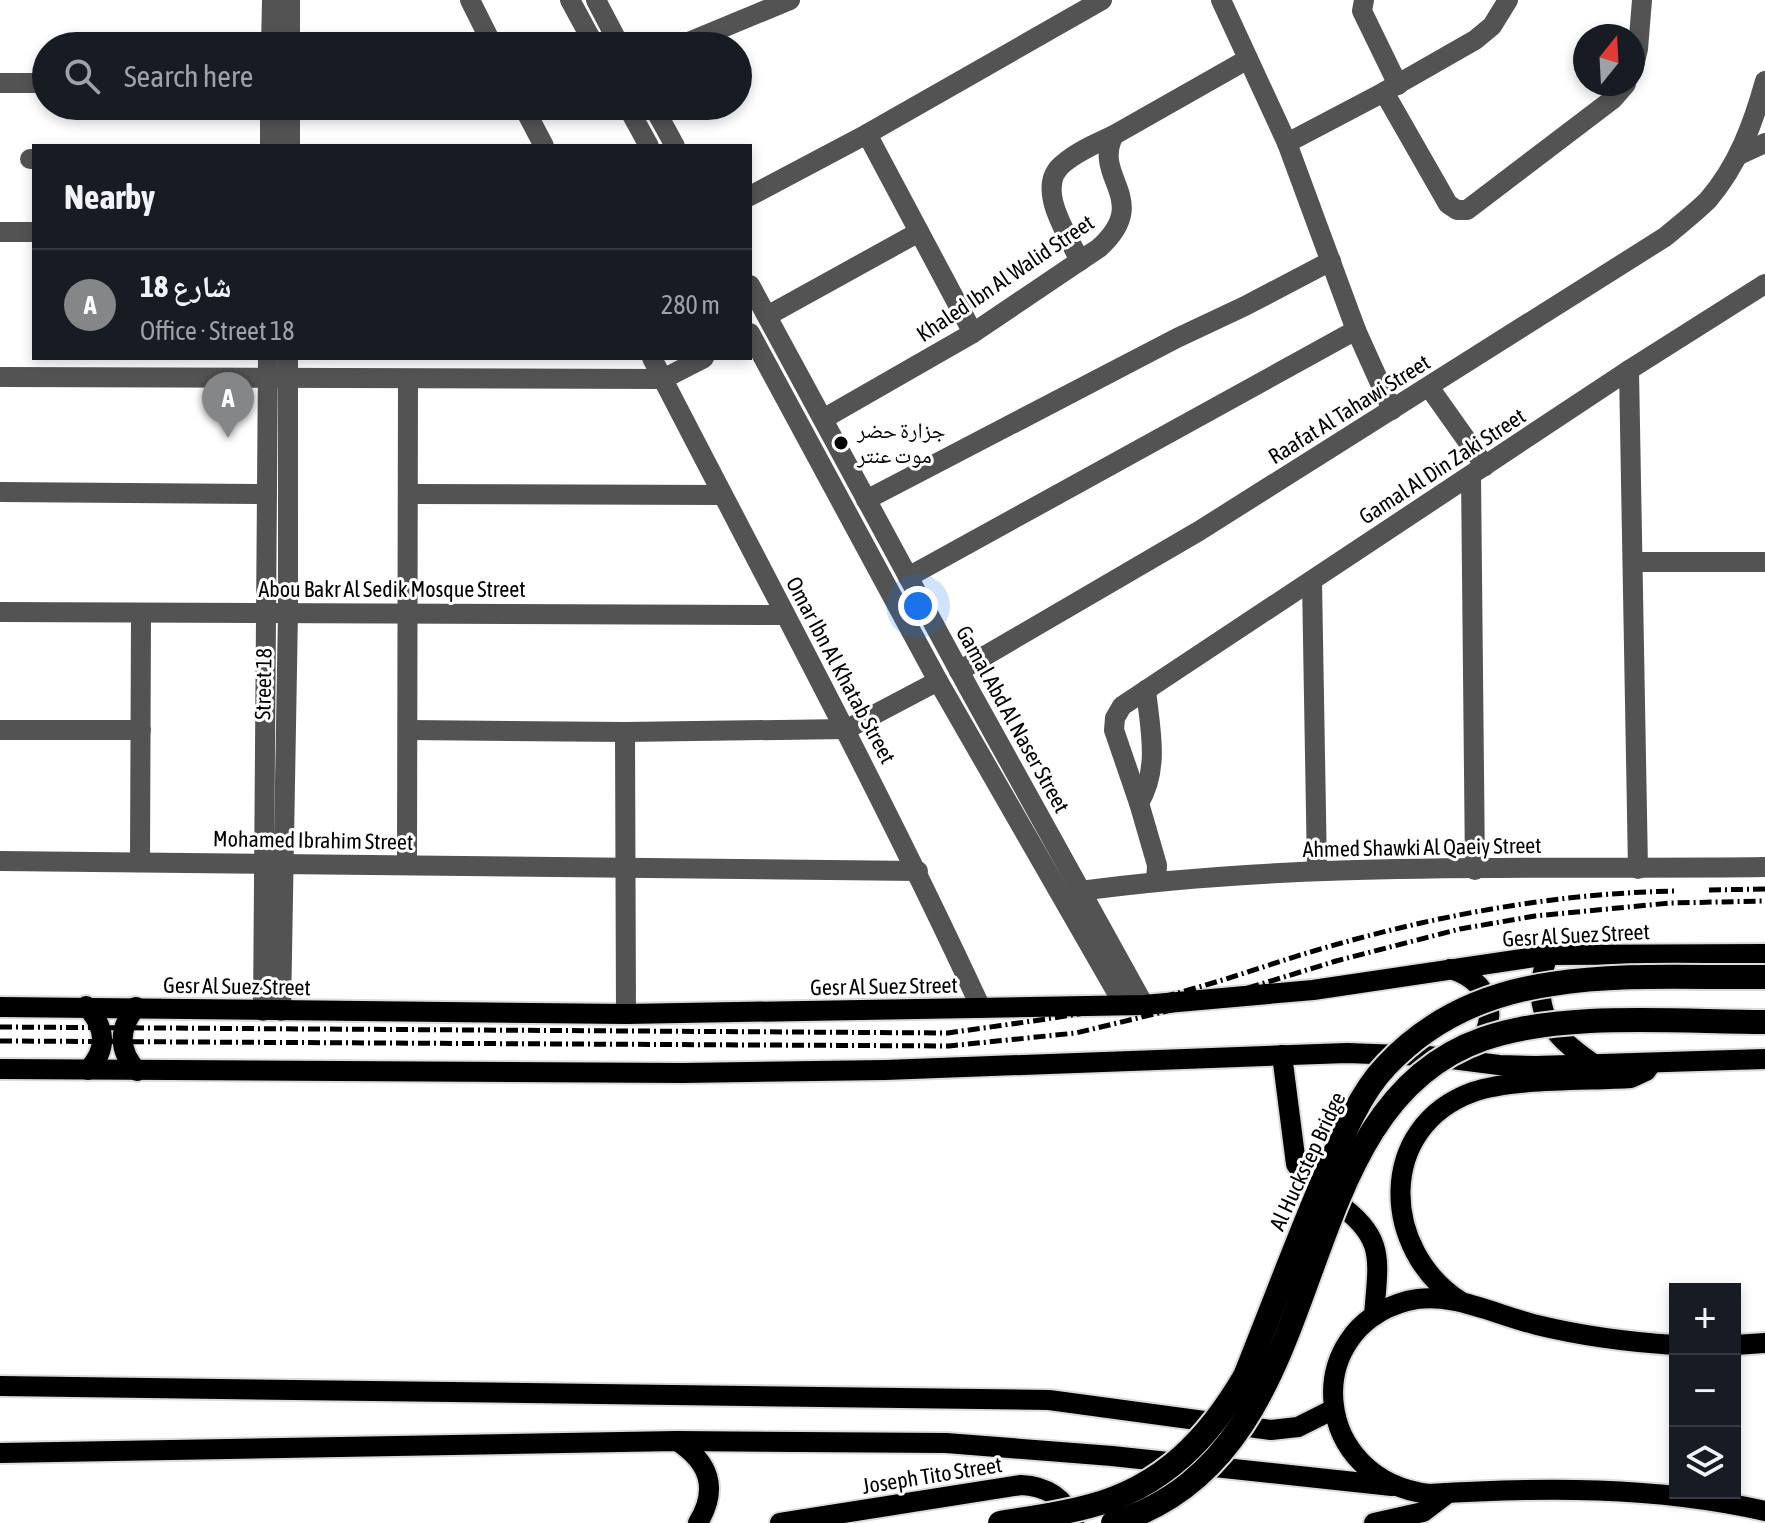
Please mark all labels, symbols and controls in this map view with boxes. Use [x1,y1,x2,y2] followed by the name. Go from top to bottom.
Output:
[1573,24,1645,96] north arrow
[32,32,752,120] search box
[60,54,104,98] icon: search
[124,59,253,93] text: Search here
[64,177,155,216] text: Nearby
[911,209,1099,347] street label: Khaled Ibn Al Walid Street
[140,269,231,303] text: شارع 18
[84,290,96,320] text: A
[661,290,720,320] text: 280 m
[140,316,294,346] text: Office · Street 18
[1263,349,1435,469] street label: Raafat Al Tahawi Street
[202,372,254,438] pin: A
[1354,403,1530,529] street label: Gamal Al Din Zaki Street
[856,417,946,468] place label: جزارة حضر موت عنتر
[832,434,850,452] marker: جزارة حضر موت عنتر
[781,572,901,768] street label: Omar Ibn Al Khatab Street
[258,576,526,602] street label: Abou Bakr Al Sedik Mosque Street
[898,586,938,626] your location
[951,621,1075,817] street label: Gamal Abd Al Naser Street
[249,648,277,720] street label: Street 18
[213,825,413,855] street label: Mohamed Ibrahim Street
[1302,832,1542,862] street label: Ahmed Shawki Al Qaeiy Street
[1502,918,1650,952] street label: Gesr Al Suez Street
[163,972,311,1000] street label: Gesr Al Suez Street
[810,972,958,1000] street label: Gesr Al Suez Street
[1264,1088,1350,1234] street label: Al Huckstep Bridge
[1669,1283,1741,1499] map controls
[1669,1283,1741,1355] button: +
[1669,1355,1741,1427] button: −
[1669,1427,1741,1499] button: layers
[860,1451,1004,1499] street label: Joseph Tito Street

